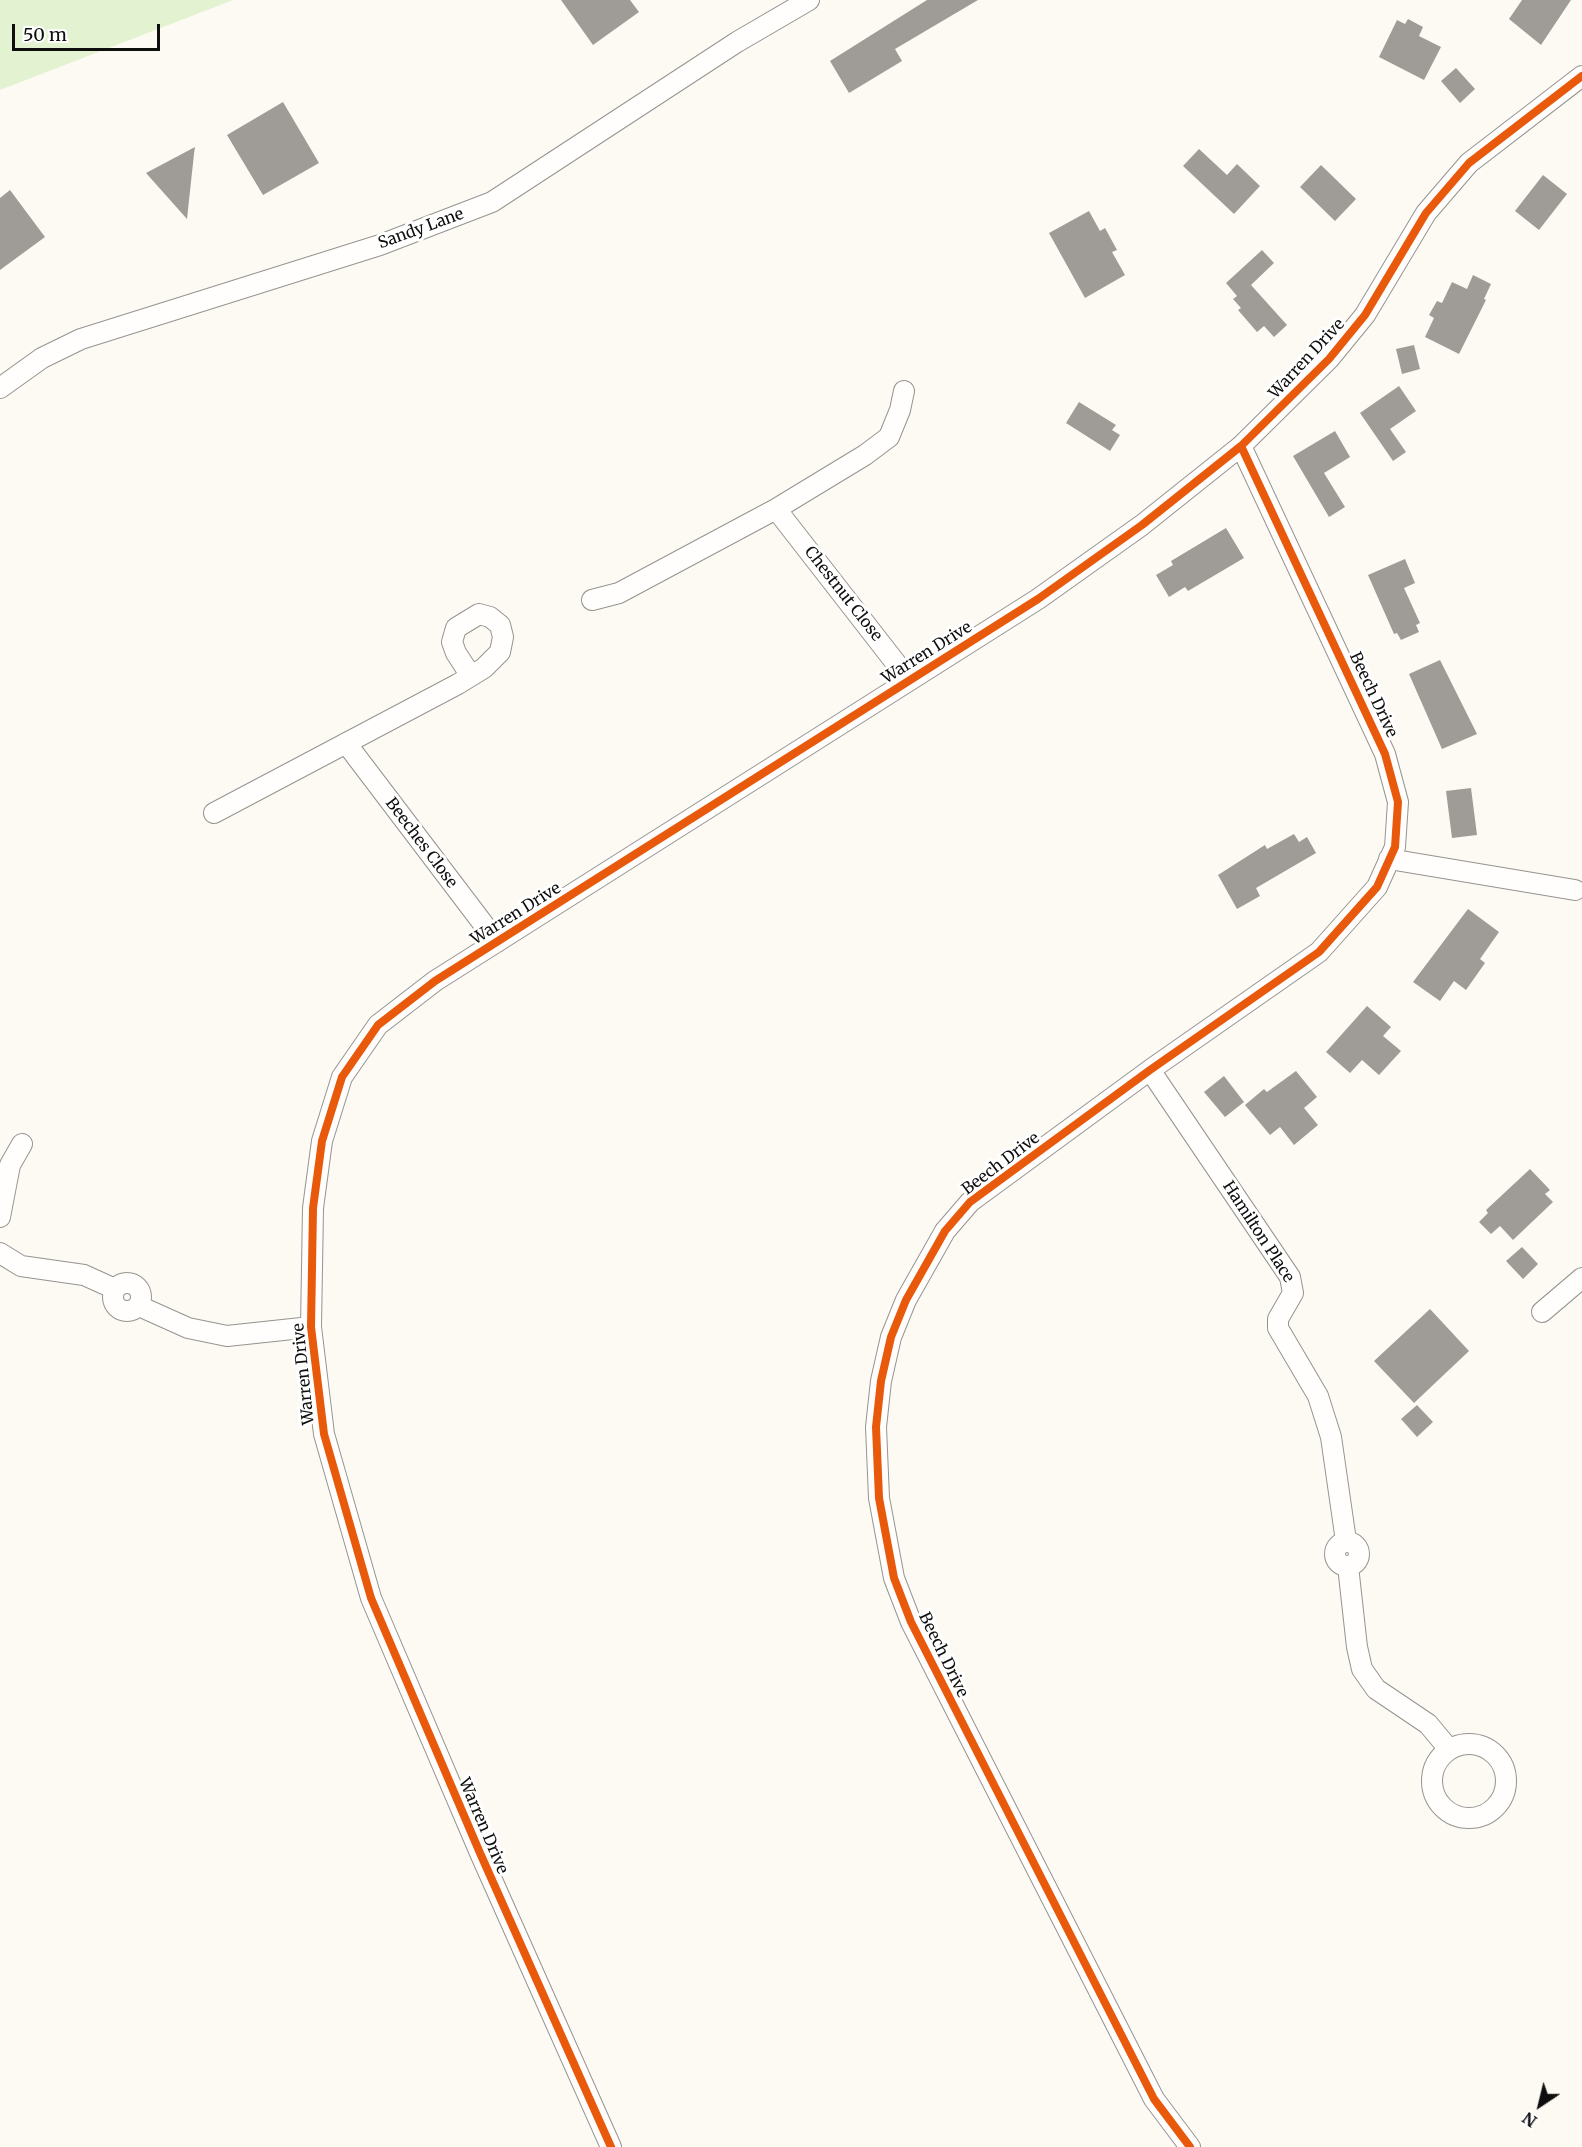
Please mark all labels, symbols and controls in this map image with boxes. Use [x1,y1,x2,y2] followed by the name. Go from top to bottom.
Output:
[15,12,164,50] scale bar
[23,23,67,46] text: 50 m
[376,205,466,253] street label: Sandy Lane
[1265,315,1349,403] street label: Warren Drive
[800,543,886,645] street label: Chestnut Close
[879,618,975,688] street label: Warren Drive
[1345,649,1401,741] street label: Beech Drive
[381,794,461,892] street label: Beeches Close
[468,879,564,949] street label: Warren Drive
[958,1129,1044,1199] street label: Beech Drive
[1218,1178,1298,1286] street label: Hamilton Place
[289,1322,319,1426] street label: Warren Drive
[914,1609,972,1701] street label: Beech Drive
[454,1775,512,1877] street label: Warren Drive
[1510,2075,1570,2135] north arrow
[1519,2108,1541,2132] text: N

